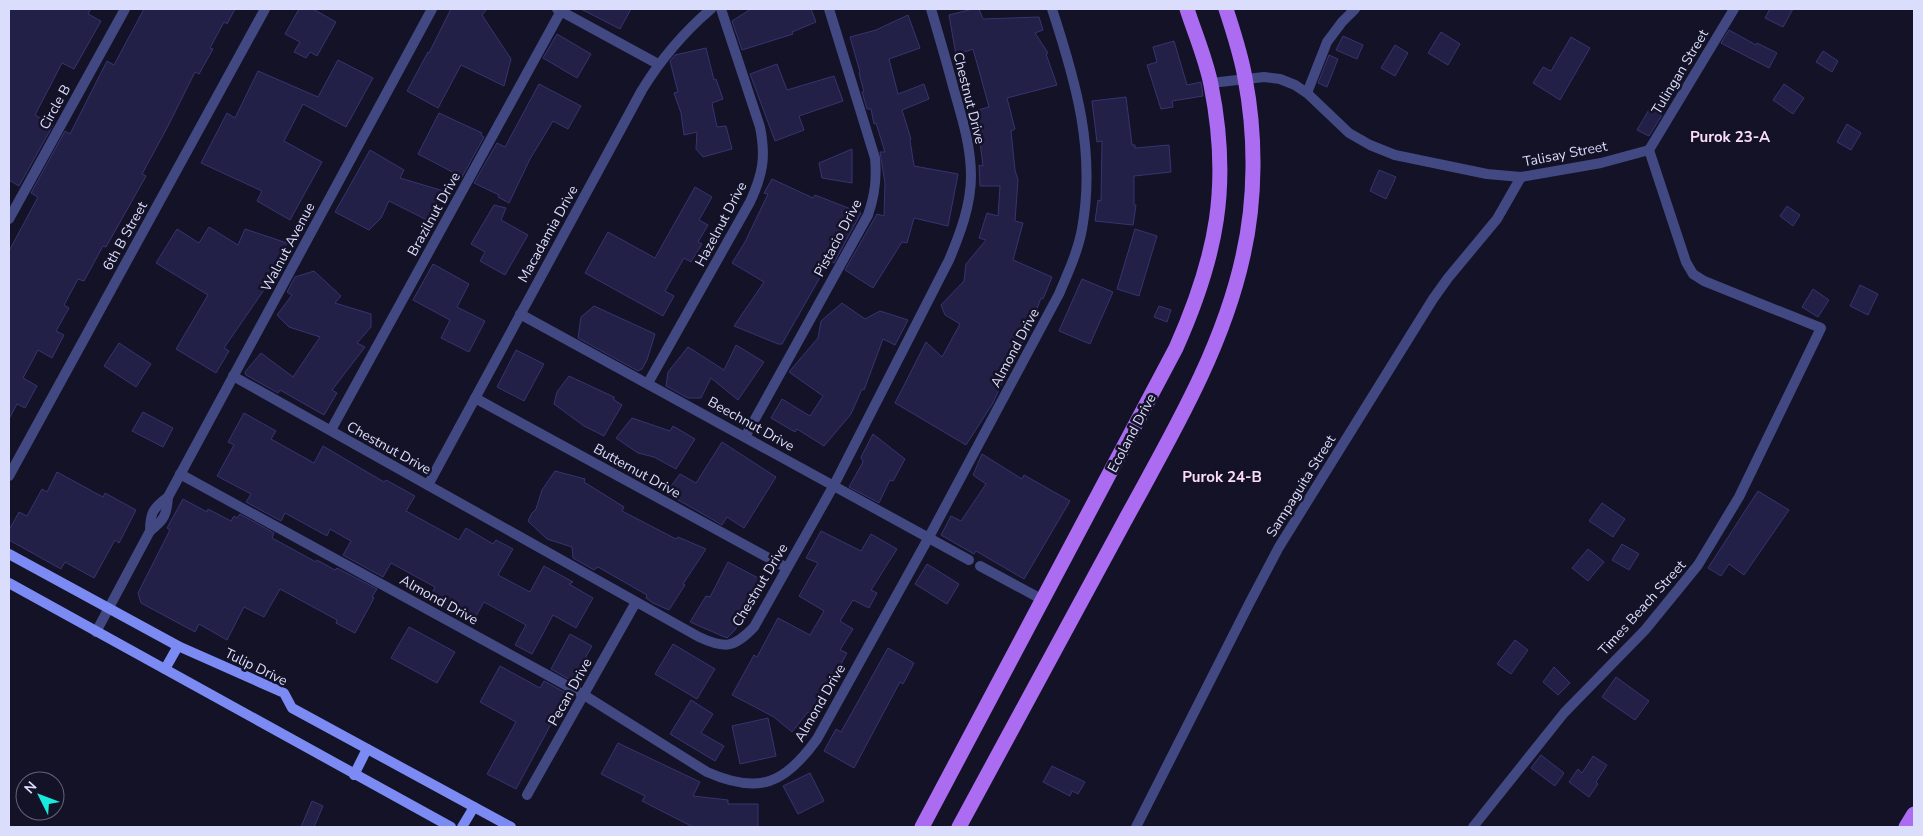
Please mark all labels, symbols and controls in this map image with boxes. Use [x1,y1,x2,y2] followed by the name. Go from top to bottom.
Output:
[1647,26,1713,118] street label: Tulingan Street
[948,50,990,146] street label: Chestnut Drive
[35,81,75,133] street label: Circle B
[1690,127,1771,147] district label: Purok 23-A
[1521,137,1609,171] street label: Talisay Street
[403,169,465,259] street label: Brazilnut Drive
[691,178,751,270] street label: Hazelnut Drive
[513,182,583,286] street label: Macadamia Drive
[810,196,866,280] street label: Pistacio Drive
[98,198,152,274] street label: 6th B Street
[257,199,319,295] street label: Walnut Avenue
[986,305,1044,391] street label: Almond Drive
[1103,390,1161,476] street label: Ecoland Drive
[704,392,798,456] street label: Beechnut Drive
[343,417,435,479] street label: Chestnut Drive
[1262,431,1340,541] street label: Sampaguita Street
[590,439,684,503] street label: Butternut Drive
[1182,467,1262,487] district label: Purok 24-B
[728,540,792,630] street label: Chestnut Drive
[1594,556,1690,660] street label: Times Beach Street
[396,571,482,629] street label: Almond Drive
[221,644,291,690] street label: Tulip Drive
[544,655,596,729] street label: Pecan Drive
[790,661,850,745] street label: Almond Drive
[15,771,65,821] north arrow
[20,777,41,798] text: N

